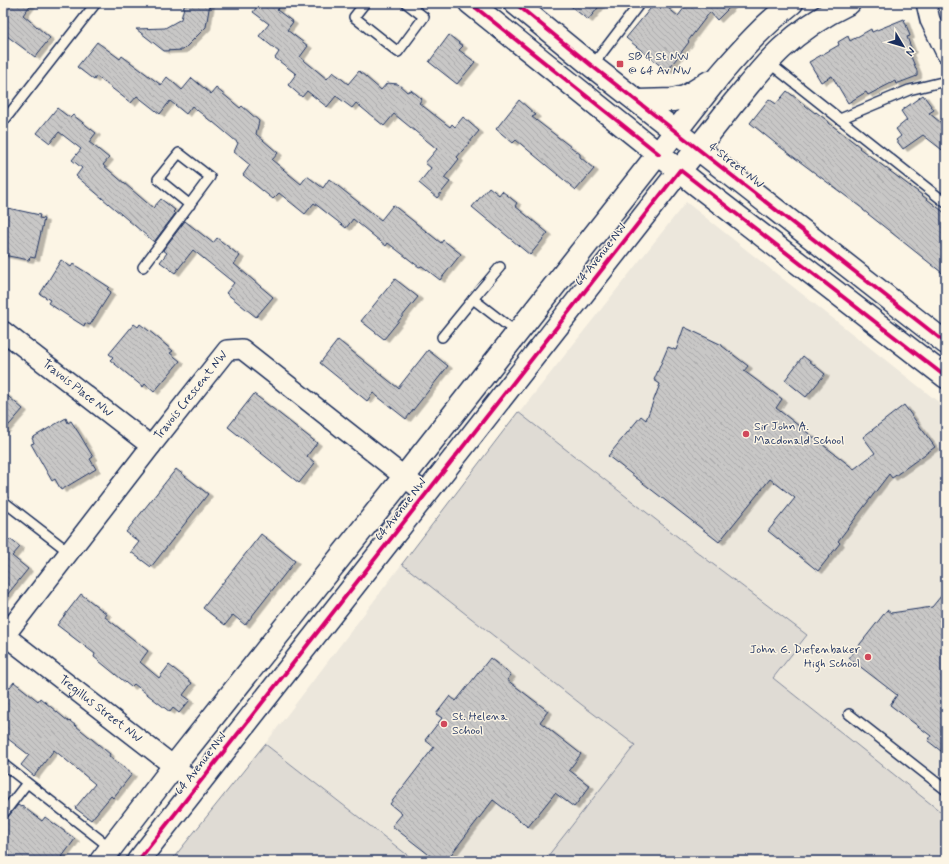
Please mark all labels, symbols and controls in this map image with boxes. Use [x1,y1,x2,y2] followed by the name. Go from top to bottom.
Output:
[883,26,923,66] north arrow
[902,44,918,59] text: N
[628,49,691,79] place label: SB 4 St NW @ 64 Av NW
[615,59,625,69] marker: SB 4 St NW @ 64 Av NW
[705,139,767,193] street label: 4 Street NW
[571,220,631,290] street label: 64 Avenue NW
[151,347,231,443] street label: Travois Crescent NW
[39,356,116,421] street label: Travois Place NW
[754,419,844,449] place label: Sir John A. Macdonald School
[741,429,751,439] marker: Sir John A. Macdonald School
[371,475,431,545] street label: 64 Avenue NW
[750,642,860,673] place label: John G. Diefenbaker High School
[863,652,873,662] marker: John G. Diefenbaker High School
[55,672,145,747] street label: Tregillus Street NW
[452,709,508,739] place label: St. Helena School
[439,719,449,729] marker: St. Helena School
[171,729,231,799] street label: 64 Avenue NW

